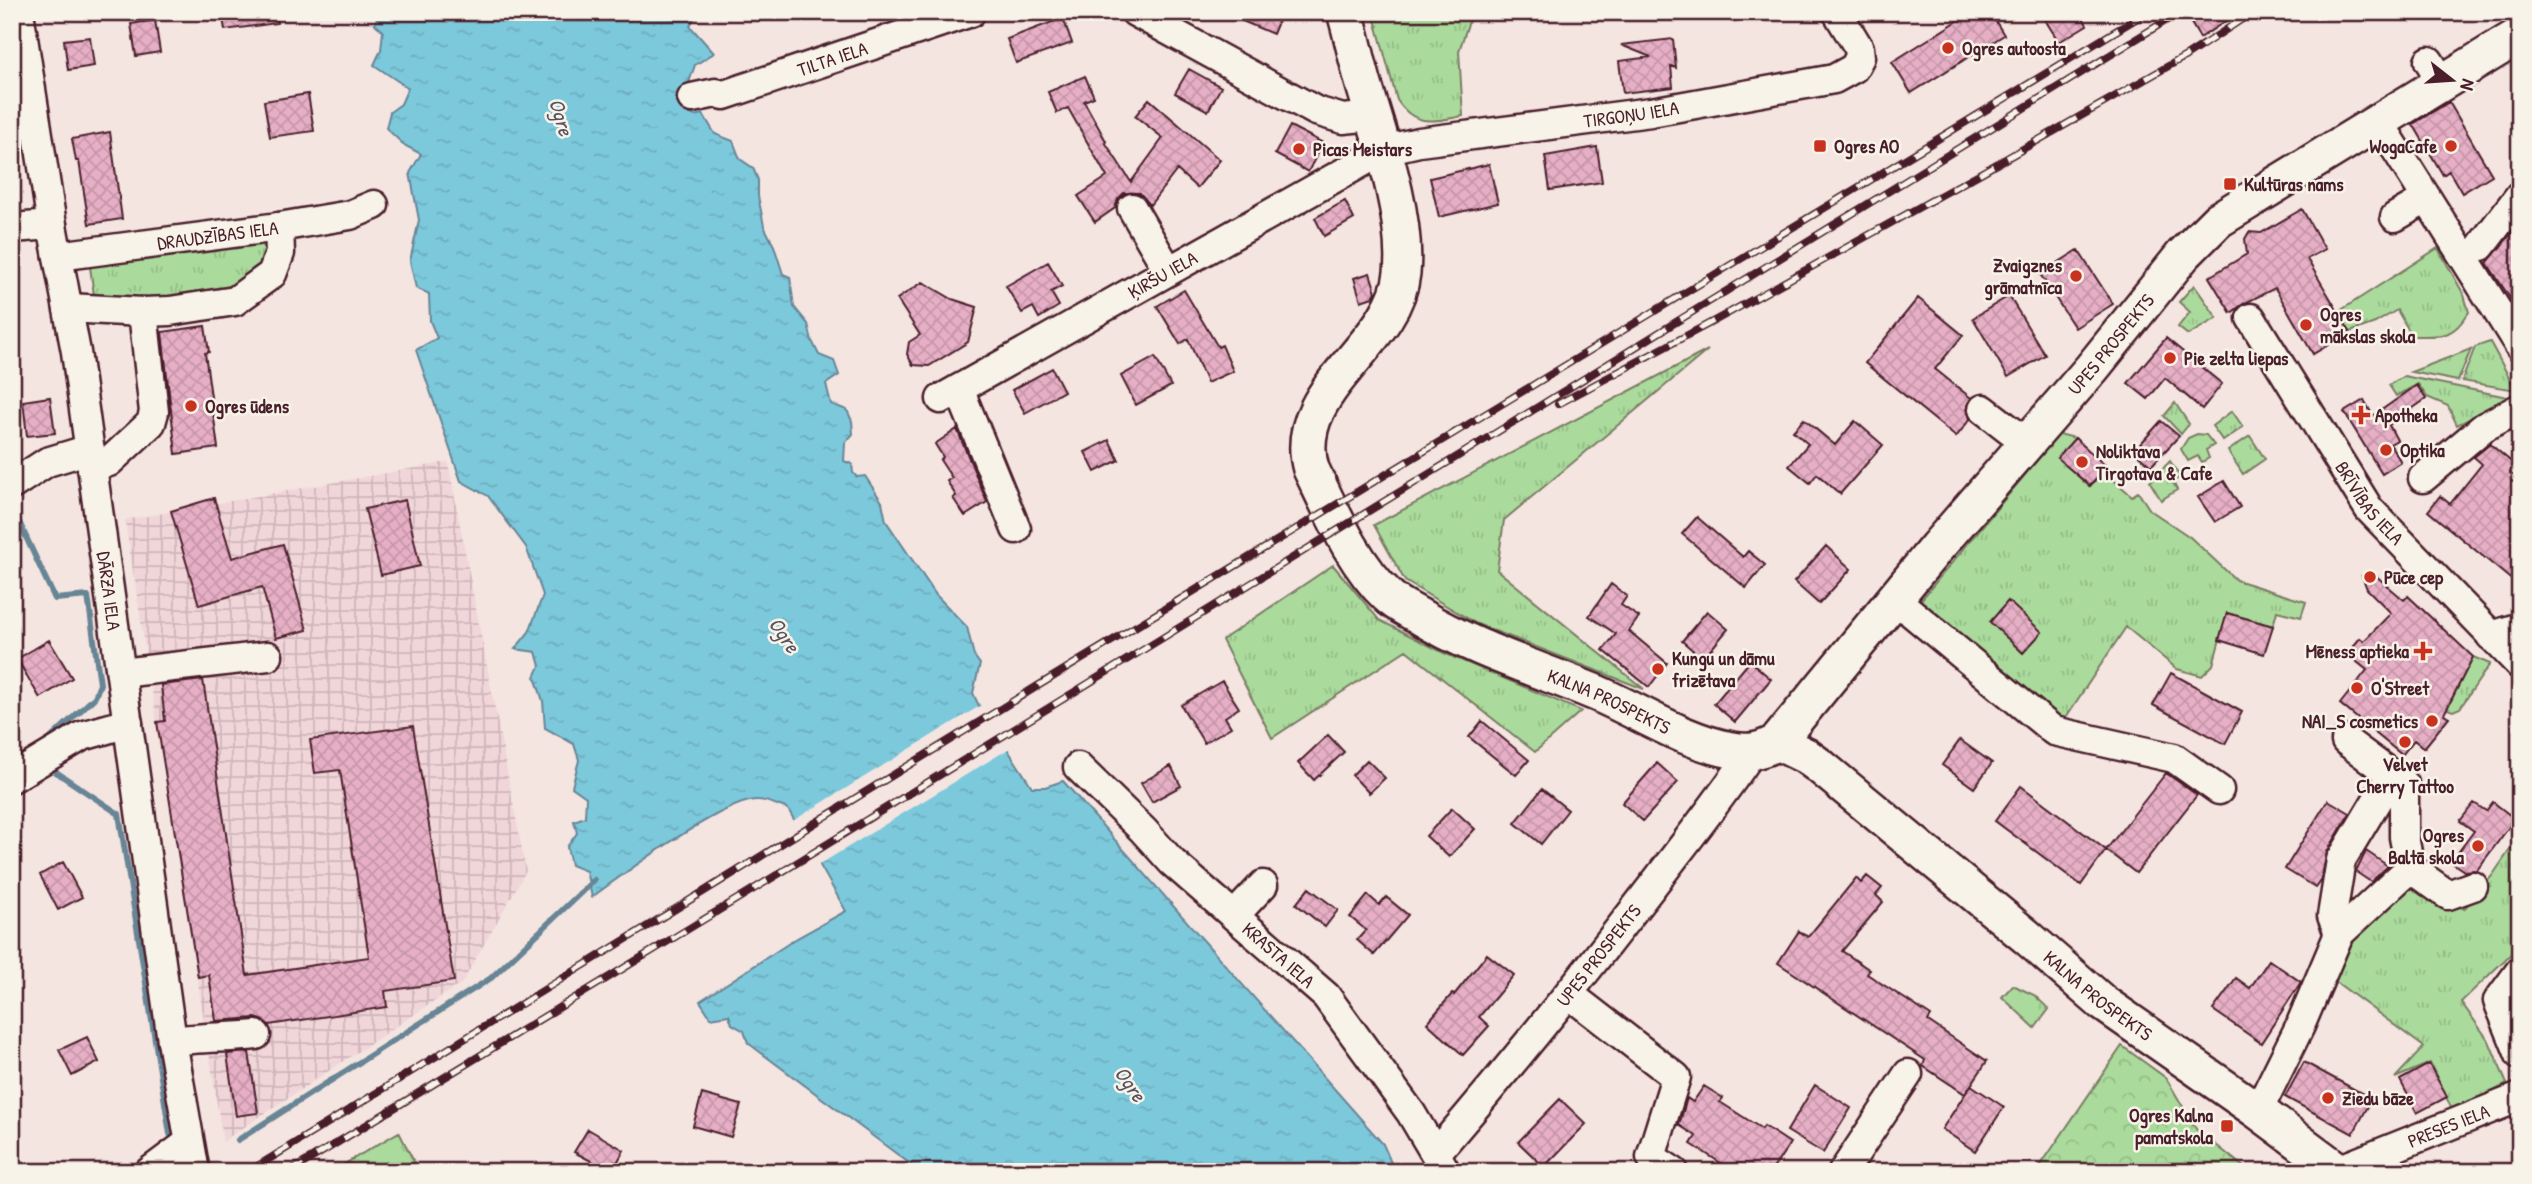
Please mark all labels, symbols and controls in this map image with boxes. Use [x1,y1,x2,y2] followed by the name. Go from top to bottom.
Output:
[794,35,871,82] street label: TILTA IELA
[1962,35,2066,62] place label: Ogres autoosta
[1940,40,1956,56] marker: Ogres autoosta
[2416,46,2486,116] north arrow
[2454,76,2482,94] text: N
[1582,94,1681,134] street label: TIRGOŅU IELA
[542,95,581,141] water label: Ogre
[1834,133,1900,160] place label: Ogres AO
[2369,133,2437,160] place label: WogaCafe
[1313,136,1413,162] place label: Picas Meistars
[1812,138,1828,154] marker: Ogres AO
[2443,138,2459,154] marker: WogaCafe
[1291,141,1307,157] marker: Picas Meistars
[2244,171,2344,197] place label: Kultūras nams
[2222,176,2238,192] marker: Kultūras nams
[156,214,280,256] street label: DRAUDZĪBAS IELA
[1123,245,1202,304] street label: ĶIRŠU IELA
[1984,252,2063,301] place label: Zvaigznes grāmatnīca
[2068,268,2084,284] marker: Zvaigznes grāmatnīca
[2062,288,2160,400] street label: UPES PROSPEKTS
[2320,301,2416,349] place label: Ogres mākslas skola
[2298,317,2314,333] marker: Ogres mākslas skola
[2184,345,2289,372] place label: Pie zelta liepas
[2162,350,2178,366] marker: Pie zelta liepas
[205,393,290,420] place label: Ogres ūdens
[183,398,199,414] marker: Ogres ūdens
[2375,402,2438,429] place label: Apotheka
[2353,407,2369,423] marker: Apotheka
[2400,437,2445,464] place label: Optika
[2095,438,2213,487] place label: Noliktava Tirgotava & Cafe
[2378,442,2394,458] marker: Optika
[2074,454,2090,470] marker: Noliktava Tirgotava & Cafe
[2330,456,2410,550] street label: BRĪVĪBAS IELA
[91,550,128,632] street label: DĀRZA IELA
[2384,564,2444,591] place label: Pūce cep
[2362,569,2378,585] marker: Pūce cep
[762,611,808,660] water label: Ogre
[2306,638,2410,665] place label: Mēness aptieka
[2415,643,2431,659] marker: Mēness aptieka
[1672,645,1775,693] place label: Kungu un dāmu frizētava
[1650,661,1666,677] marker: Kungu un dāmu frizētava
[1544,662,1675,740] street label: KALNA PROSPEKTS
[2371,675,2430,701] place label: O'Street
[2349,680,2365,696] marker: O'Street
[2302,708,2419,734] place label: NAI_S cosmetics
[2424,713,2440,729] marker: NAI_S cosmetics
[2397,734,2413,750] marker: Velvet Cherry Tattoo
[2356,751,2454,800] place label: Velvet Cherry Tattoo
[2388,822,2465,870] place label: Ogres Baltā skola
[2470,838,2486,854] marker: Ogres Baltā skola
[1550,898,1647,1012] street label: UPES PROSPEKTS
[1237,916,1320,994] street label: KRASTA IELA
[2038,944,2158,1047] street label: KALNA PROSPEKTS
[1108,1060,1154,1109] water label: Ogre
[2342,1085,2414,1111] place label: Ziedu bāze
[2320,1090,2336,1106] marker: Ziedu bāze
[2404,1098,2493,1154] street label: PRESES IELA
[2129,1102,2214,1151] place label: Ogres Kalna pamatskola
[2219,1118,2235,1134] marker: Ogres Kalna pamatskola

